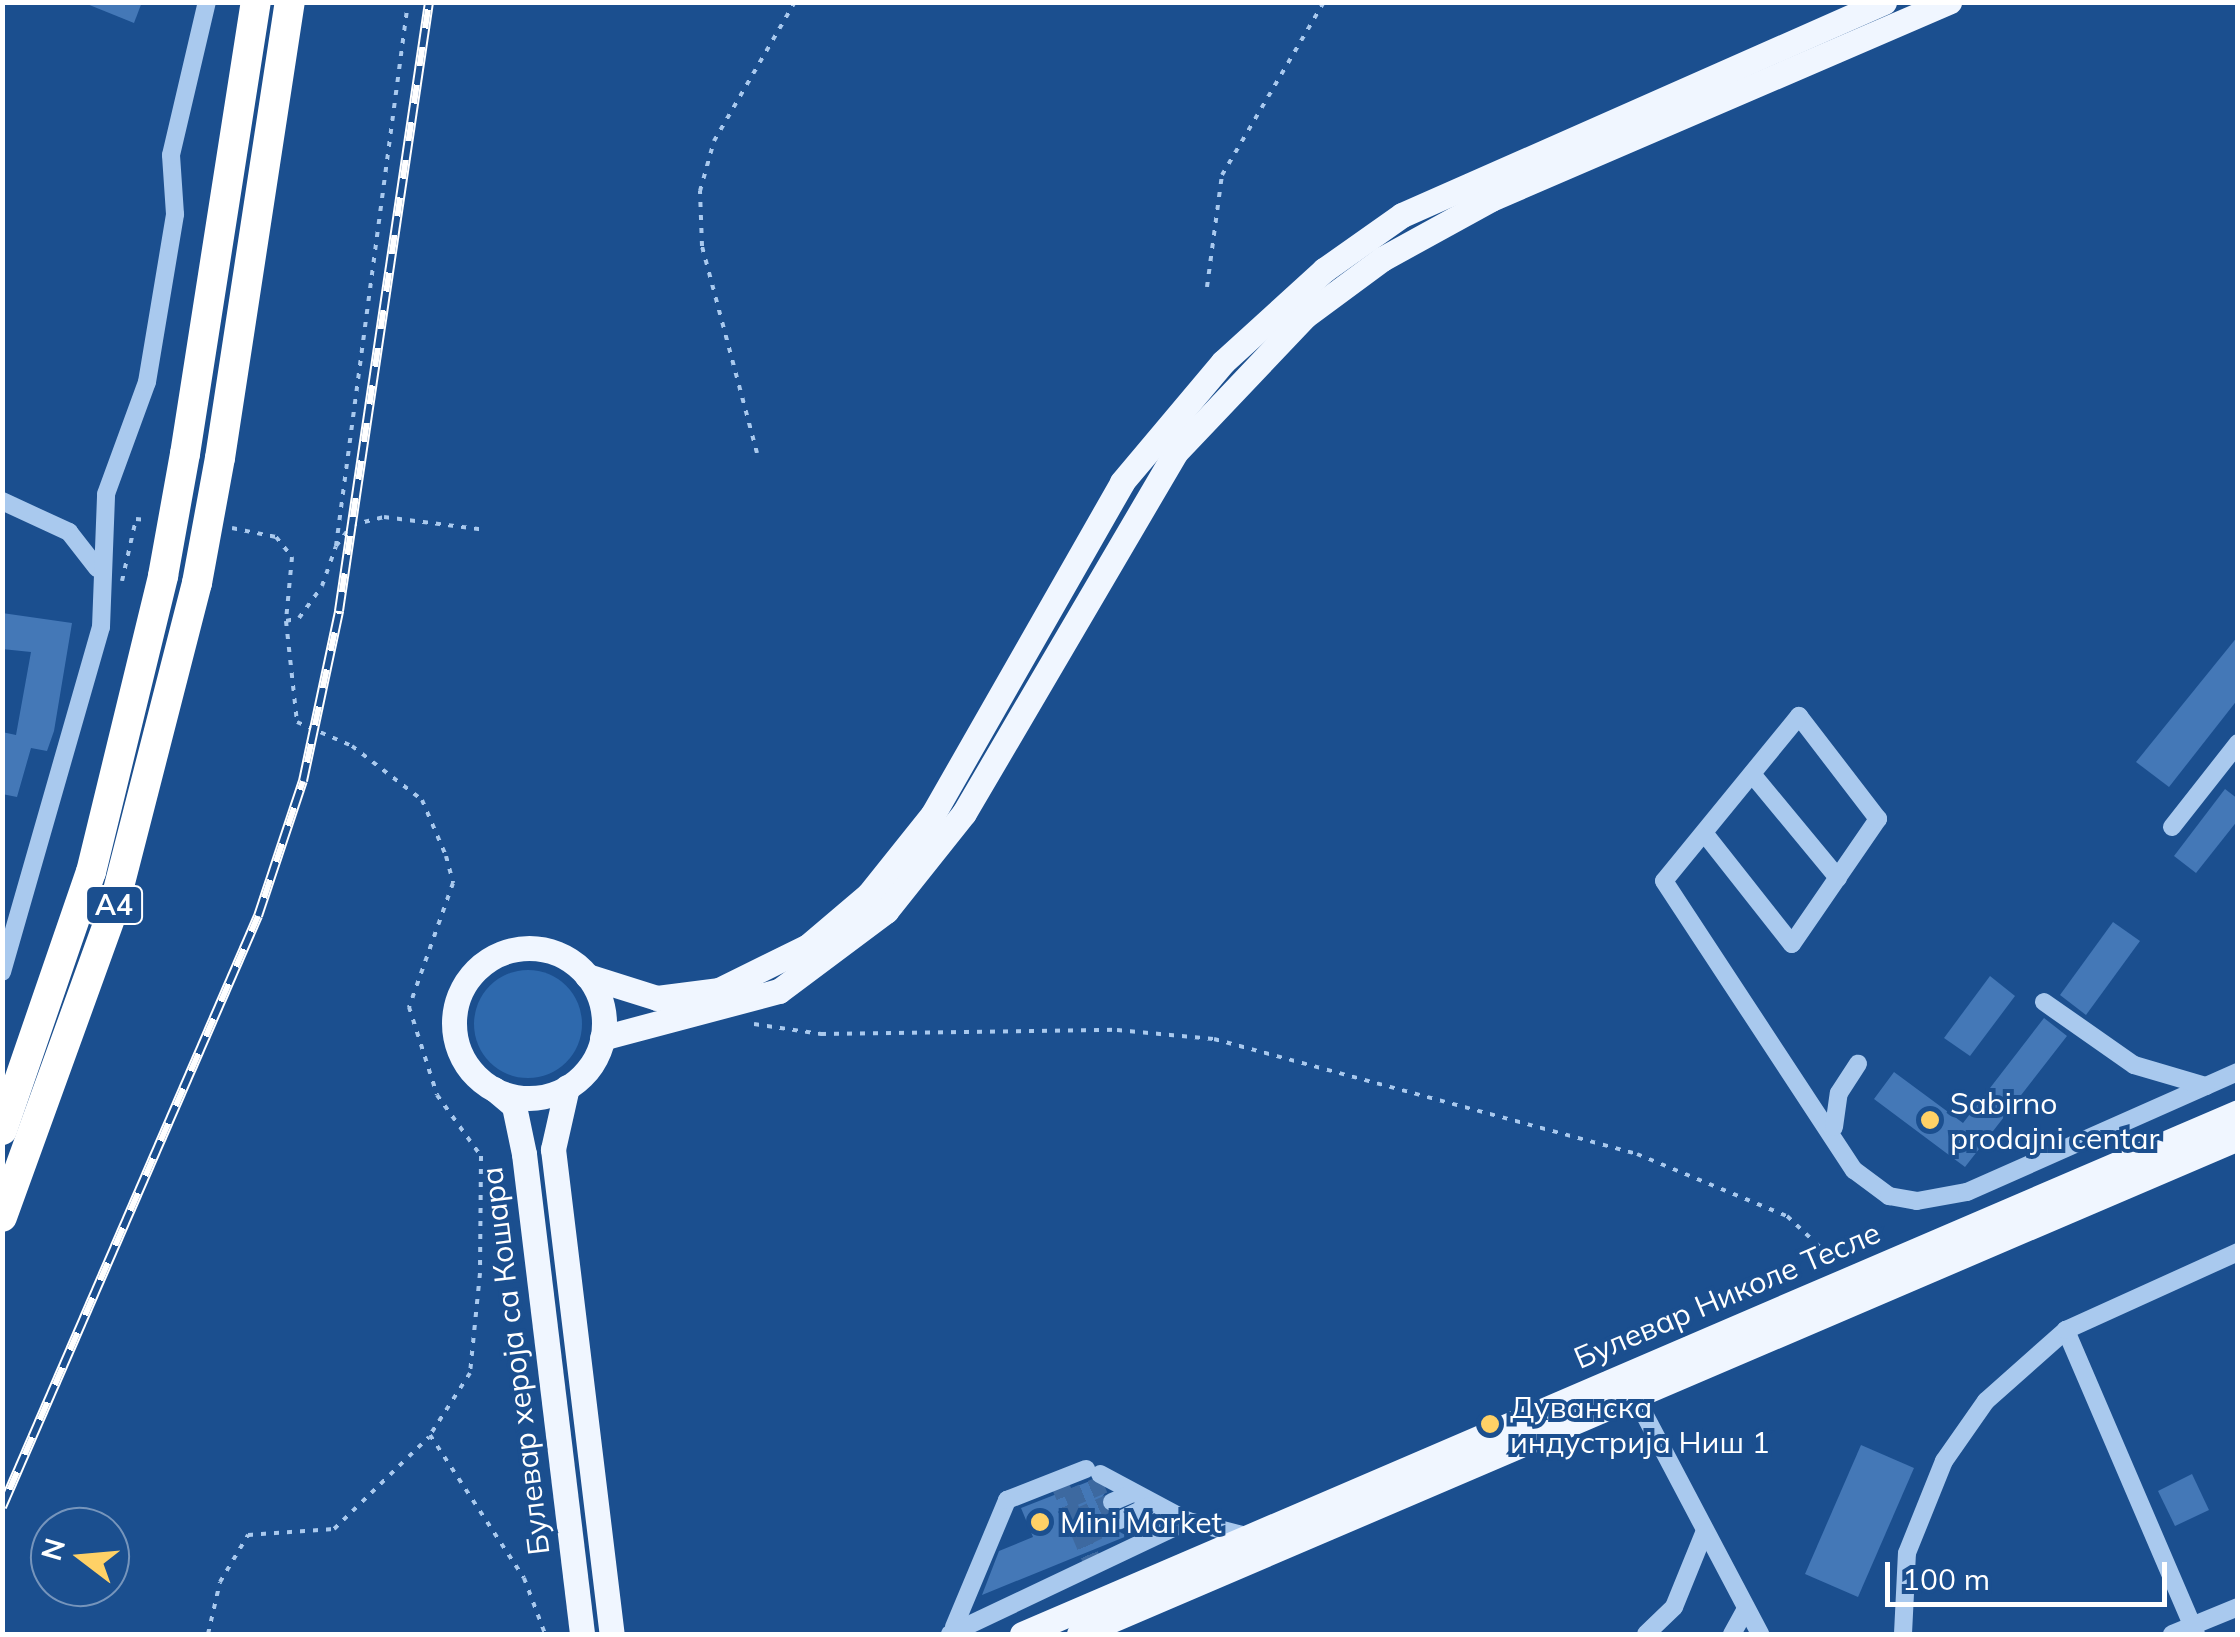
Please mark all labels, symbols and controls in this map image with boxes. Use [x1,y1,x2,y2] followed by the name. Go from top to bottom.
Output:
[84,882,144,928] road number: A4
[1950,1085,2159,1156] place label: Sabirno prodajni centar
[1919,1109,1941,1131] marker: Sabirno prodajni centar
[473,1165,557,1557] street label: Булевар хероја са Кошара
[1569,1214,1885,1376] street label: Булевар Николе Тесле
[1510,1389,1770,1460] place label: Дуванска индустрија Ниш 1
[1479,1413,1501,1435] marker: Дуванска индустрија Ниш 1
[1060,1504,1222,1540] place label: Mini Market
[30,1507,130,1607] north arrow
[1029,1511,1051,1533] marker: Mini Market
[33,1534,72,1564] text: N
[1890,1542,2172,1604] scale bar
[1902,1560,1990,1598] text: 100 m

